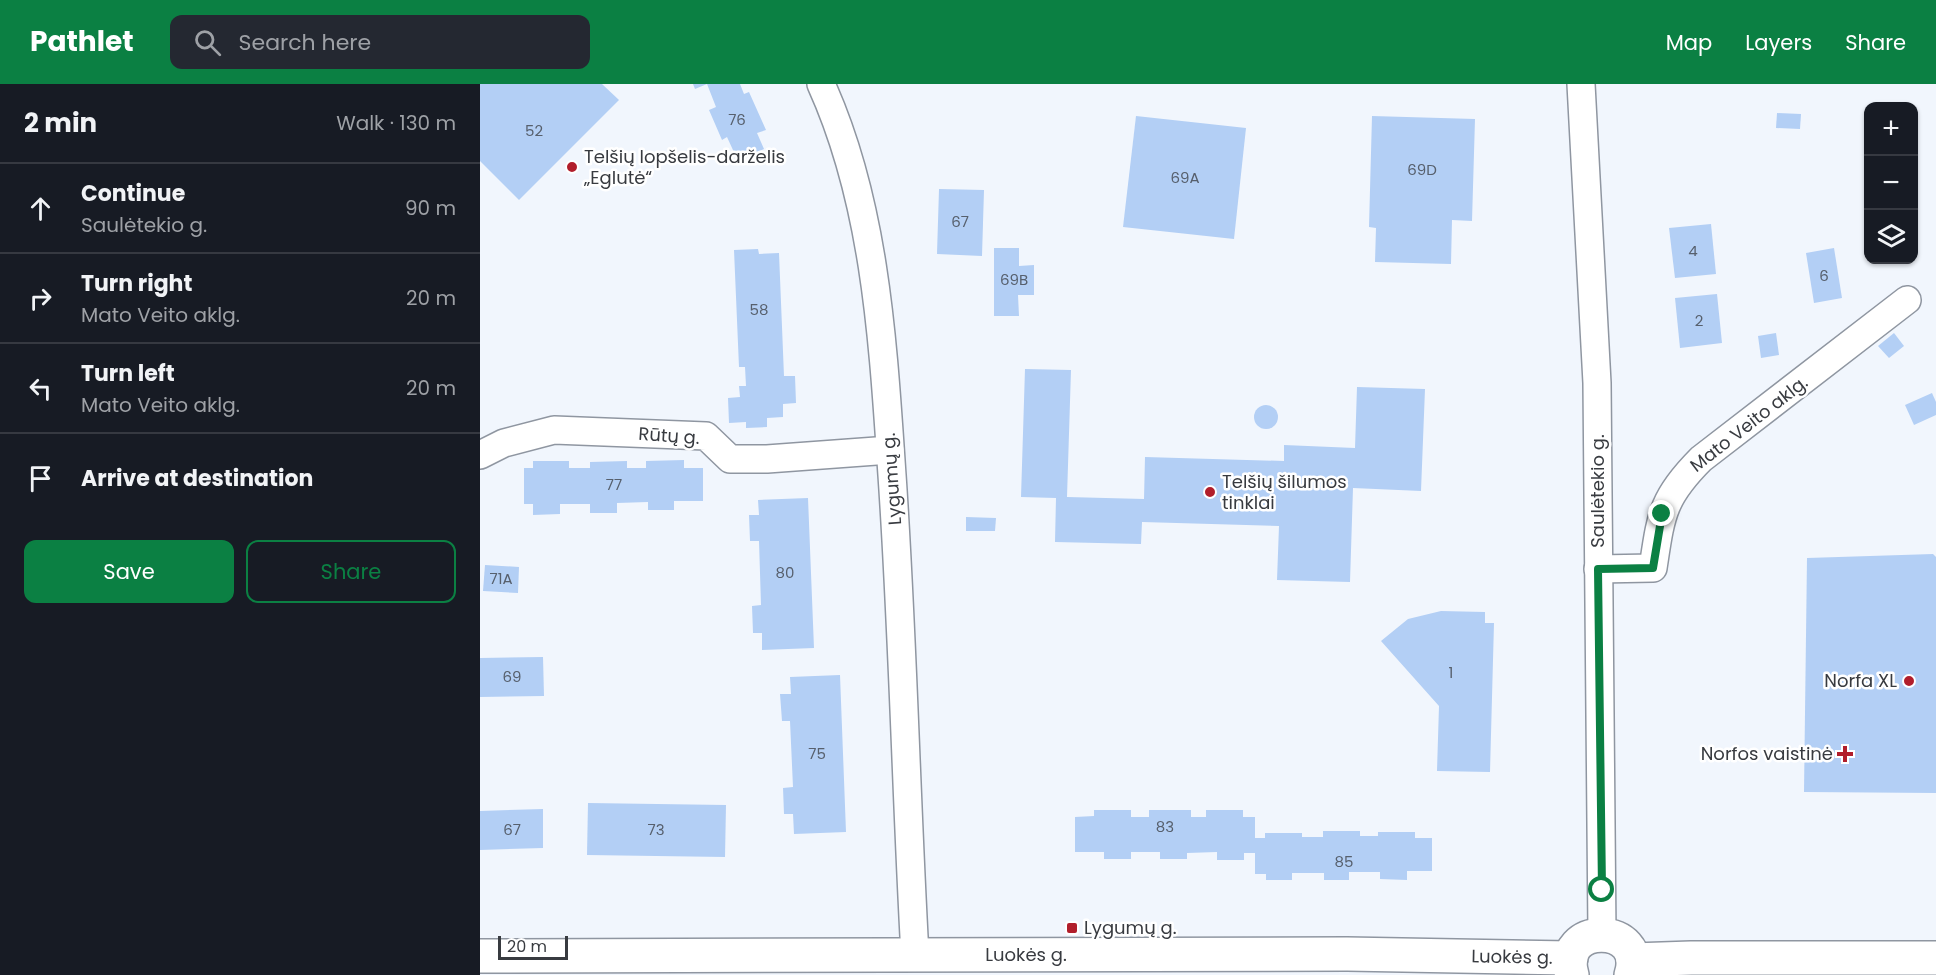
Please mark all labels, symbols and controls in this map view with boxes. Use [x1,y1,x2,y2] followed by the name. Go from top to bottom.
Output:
[170,15,590,69] search box
[30,22,134,61] text: Pathlet
[191,26,224,59] icon: search
[239,27,371,58] text: Search here
[1666,28,1712,57] text: Map
[1745,28,1812,57] text: Layers
[1845,28,1906,57] text: Share
[1864,102,1918,264] map controls
[1864,102,1918,156] button: +
[24,105,97,141] text: 2 min
[336,109,456,137] text: Walk · 130 m
[728,109,746,130] house number: 76
[525,120,543,141] house number: 52
[583,144,785,190] place label: Telšių lopšelis-darželis „Eglutė“
[1864,156,1918,210] button: −
[1407,159,1437,180] house number: 69D
[565,160,579,174] marker: Telšių lopšelis-darželis „Eglutė“
[1170,167,1200,188] house number: 69A
[81,178,185,209] text: Continue
[24,192,57,225] icon: ahead
[405,194,456,222] text: 90 m
[1864,210,1918,264] button: layers
[81,211,207,239] text: Saulėtekio g.
[951,211,969,232] house number: 67
[1688,240,1698,261] house number: 4
[1819,265,1829,286] house number: 6
[81,268,192,299] text: Turn right
[1000,269,1028,290] house number: 69B
[24,282,57,315] icon: right
[406,284,456,312] text: 20 m
[750,299,768,320] house number: 58
[81,301,240,329] text: Mato Veito aklg.
[1695,310,1703,331] house number: 2
[81,358,175,389] text: Turn left
[1685,370,1813,477] street label: Mato Veito aklg.
[24,372,57,405] icon: left
[406,374,456,402] text: 20 m
[81,391,240,419] text: Mato Veito aklg.
[638,421,700,450] street label: Rūtų g.
[876,432,907,526] street label: Lygumų g.
[1585,434,1610,548] street label: Saulėtekio g.
[24,462,57,495] icon: arrive
[81,463,313,494] text: Arrive at destination
[1222,469,1347,515] place label: Telšių šilumos tinklai
[606,474,622,495] house number: 77
[1203,485,1217,499] marker: Telšių šilumos tinklai
[1648,500,1674,526] route end
[24,540,234,603] button: Save
[246,540,456,603] button: Share
[776,562,794,583] house number: 80
[489,568,513,589] house number: 71A
[1449,662,1453,683] house number: 1
[503,666,521,687] house number: 69
[1824,668,1897,693] place label: Norfa XL
[1902,674,1916,688] marker: Norfa XL
[1701,741,1833,766] place label: Norfos vaistinė
[808,743,826,764] house number: 75
[1838,747,1852,761] marker: Norfos vaistinė
[1156,816,1174,837] house number: 83
[503,819,521,840] house number: 67
[647,819,665,840] house number: 73
[1335,851,1353,872] house number: 85
[1588,876,1614,902] route start
[1084,915,1176,940] place label: Lygumų g.
[1065,921,1079,935] marker: Lygumų g.
[498,933,568,960] scale bar
[507,935,547,958] text: 20 m
[985,942,1067,967] street label: Luokės g.
[1471,943,1553,970] street label: Luokės g.

